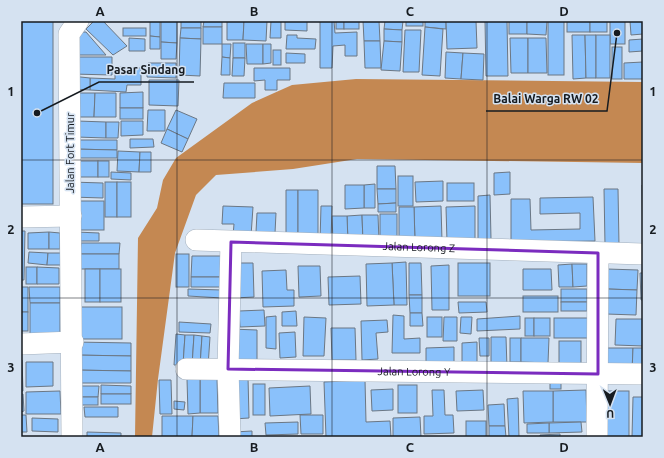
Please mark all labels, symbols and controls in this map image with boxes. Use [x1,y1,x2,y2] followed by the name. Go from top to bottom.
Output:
[95,4,105,18] text: A
[250,4,259,18] text: B
[406,4,415,18] text: C
[559,4,569,18] text: D
[99,58,194,82] callout: Pasar Sindang
[107,63,185,76] text: Pasar Sindang
[7,84,15,98] text: 1
[649,84,657,98] text: 1
[486,87,607,111] callout: Balai Warga RW 02
[493,92,599,105] text: Balai Warga RW 02
[64,112,76,193] street label: Jalan Fort Timur
[7,222,15,236] text: 2
[649,222,657,236] text: 2
[382,240,455,254] street label: Jalan Lorong Z
[7,360,15,374] text: 3
[649,360,657,374] text: 3
[378,365,451,378] street label: Jalan Lorong Y
[590,384,630,424] north arrow
[606,408,614,420] text: U
[95,440,105,454] text: A
[250,440,259,454] text: B
[406,440,415,454] text: C
[559,440,569,454] text: D

